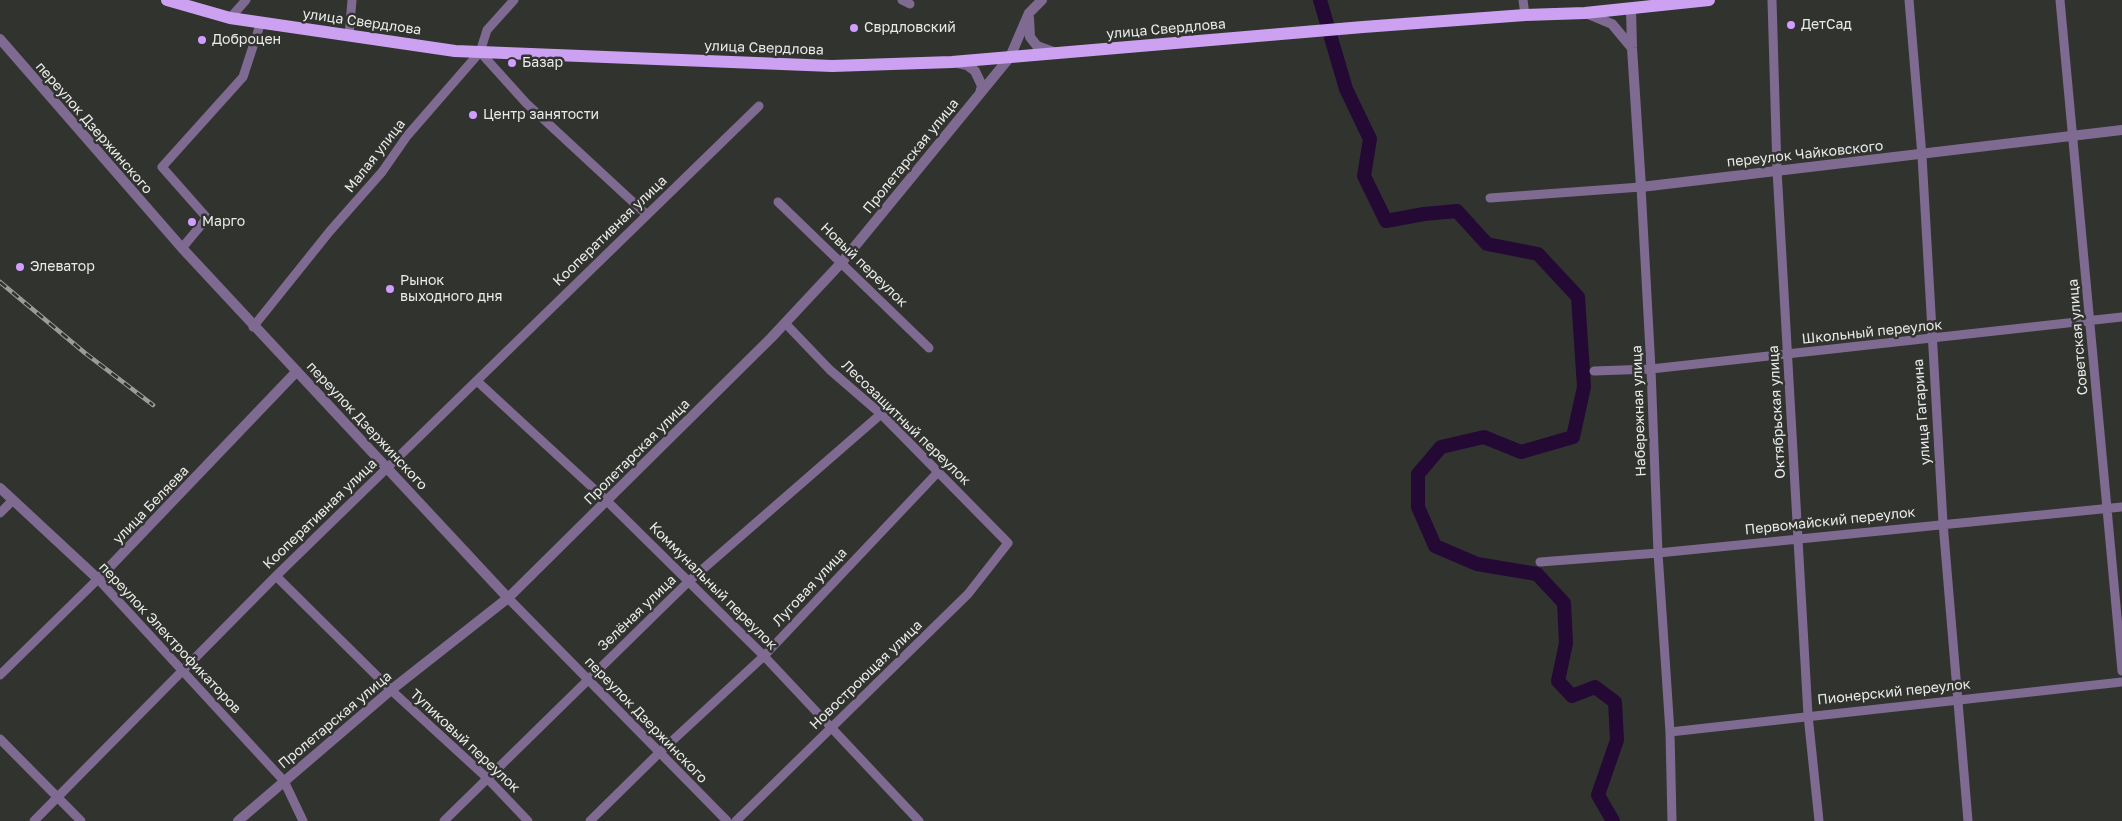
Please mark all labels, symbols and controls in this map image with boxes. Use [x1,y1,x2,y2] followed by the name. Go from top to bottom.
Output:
[302,5,422,39] street label: улица Свердлова
[1106,15,1226,43] street label: улица Свердлова
[1801,17,1852,33] place label: ДетСад
[1785,19,1797,31] marker: ДетСад
[864,20,956,36] place label: Сврдловский
[848,22,860,34] marker: Сврдловский
[212,32,281,48] place label: Доброцен
[196,34,208,46] marker: Доброцен
[704,38,824,58] street label: улица Свердлова
[522,55,563,71] place label: Базар
[506,57,518,69] marker: Базар
[32,59,156,197] street label: переулок Дзержинского
[860,95,962,217] street label: Пролетарская улица
[483,107,599,123] place label: Центр занятости
[467,109,479,121] marker: Центр занятости
[341,116,409,196] street label: Малая улица
[1726,137,1884,171] street label: переулок Чайковского
[550,172,670,290] street label: Кооперативная улица
[202,214,245,230] place label: Марго
[186,216,198,228] marker: Марго
[817,219,911,311] street label: Новый переулок
[30,259,95,275] place label: Элеватор
[14,261,26,273] marker: Элеватор
[400,273,502,306] place label: Рынок выходного дня
[2065,278,2091,396] street label: Советская улица
[384,283,396,295] marker: Рынок выходного дня
[1801,316,1943,348] street label: Школьный переулок
[1628,345,1650,477] street label: Набережная улица
[1765,345,1789,479] street label: Октябрьская улица
[838,357,974,489] street label: Лесозащитный переулок
[303,358,431,494] street label: переулок Дзержинского
[1910,358,1934,466] street label: улица Гагарина
[581,396,693,508] street label: Пролетарская улица
[260,455,380,573] street label: Кооперативная улица
[110,463,192,547] street label: улица Беляева
[1744,504,1916,538] street label: Первомайский переулок
[646,519,780,653] street label: Коммунальный переулок
[769,544,851,630] street label: Луговая улица
[95,559,245,717] street label: переулок Электрофикаторов
[594,571,680,655] street label: Зелёная улица
[806,617,926,733] street label: Новостроющая улица
[581,653,711,787] street label: переулок Дзержинского
[275,668,395,772] street label: Пролетарская улица
[1816,676,1972,708] street label: Пионерский переулок
[407,686,523,796] street label: Тупиковый переулок

